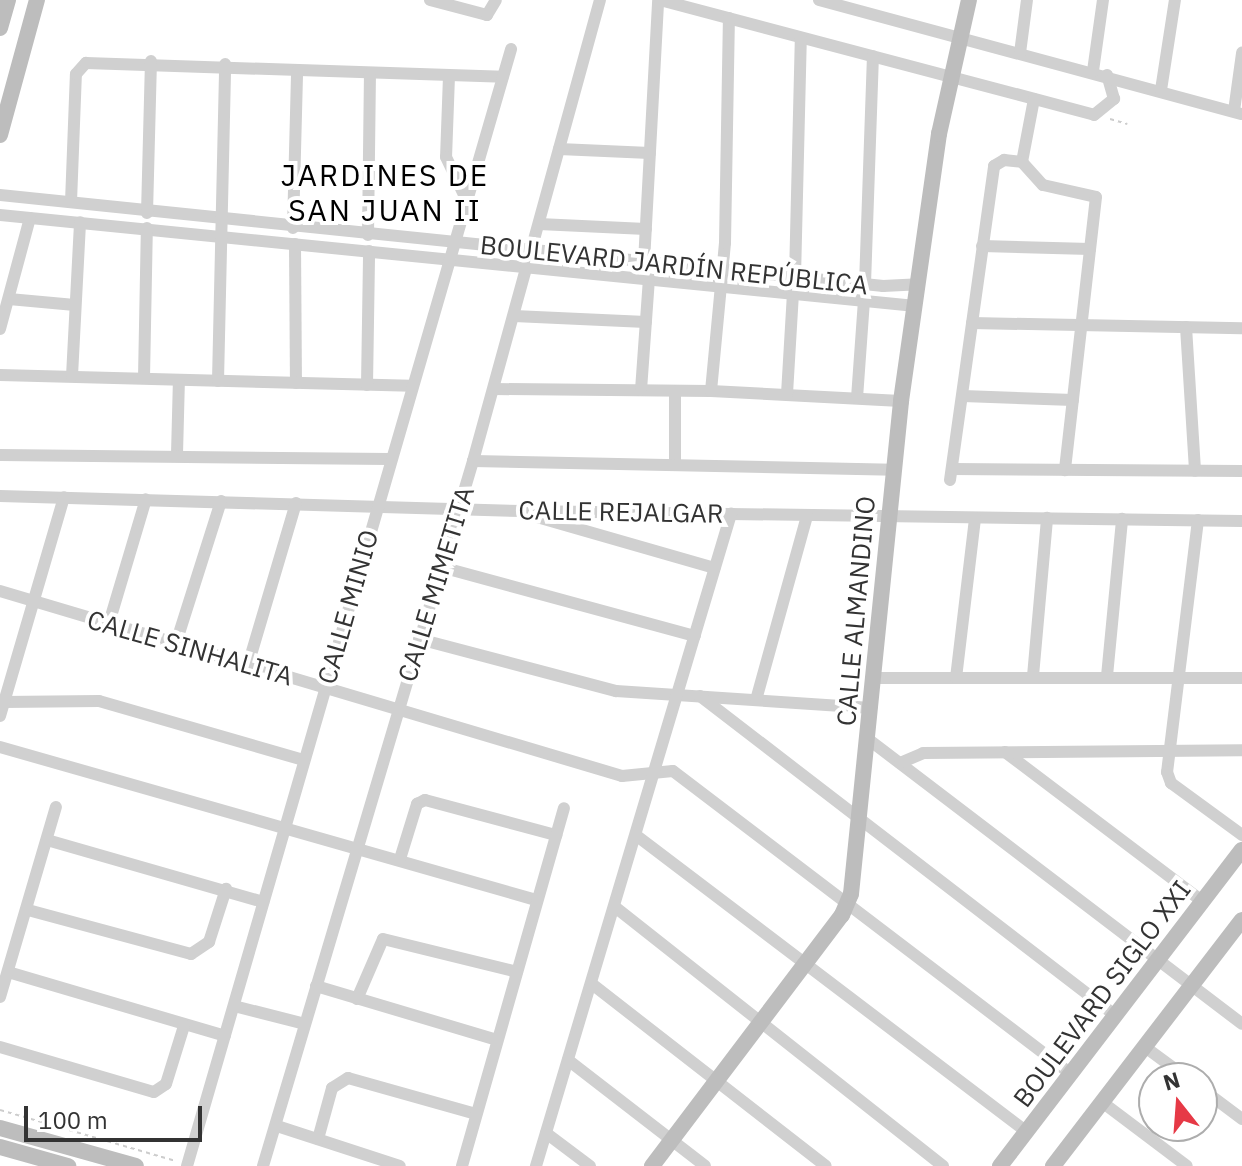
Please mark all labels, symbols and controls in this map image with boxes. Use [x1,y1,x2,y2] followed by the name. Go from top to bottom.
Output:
[281,157,489,228] district label: JARDINES DE SAN JUAN II
[479,229,869,301] street label: BOULEVARD JARDÍN REPÚBLICA
[391,483,481,685] street label: CALLE MIMETITA
[518,495,724,529] street label: CALLE REJALGAR
[830,495,882,727] street label: CALLE ALMANDINO
[311,526,385,688] street label: CALLE MINIO
[84,604,296,692] street label: CALLE SINHALITA
[1007,875,1197,1113] street label: BOULEVARD SIGLO XXI
[1138,1062,1218,1142] north arrow
[1160,1064,1183,1097] text: N
[28,1090,206,1140] scale bar
[38,1104,108,1136] text: 100 m

